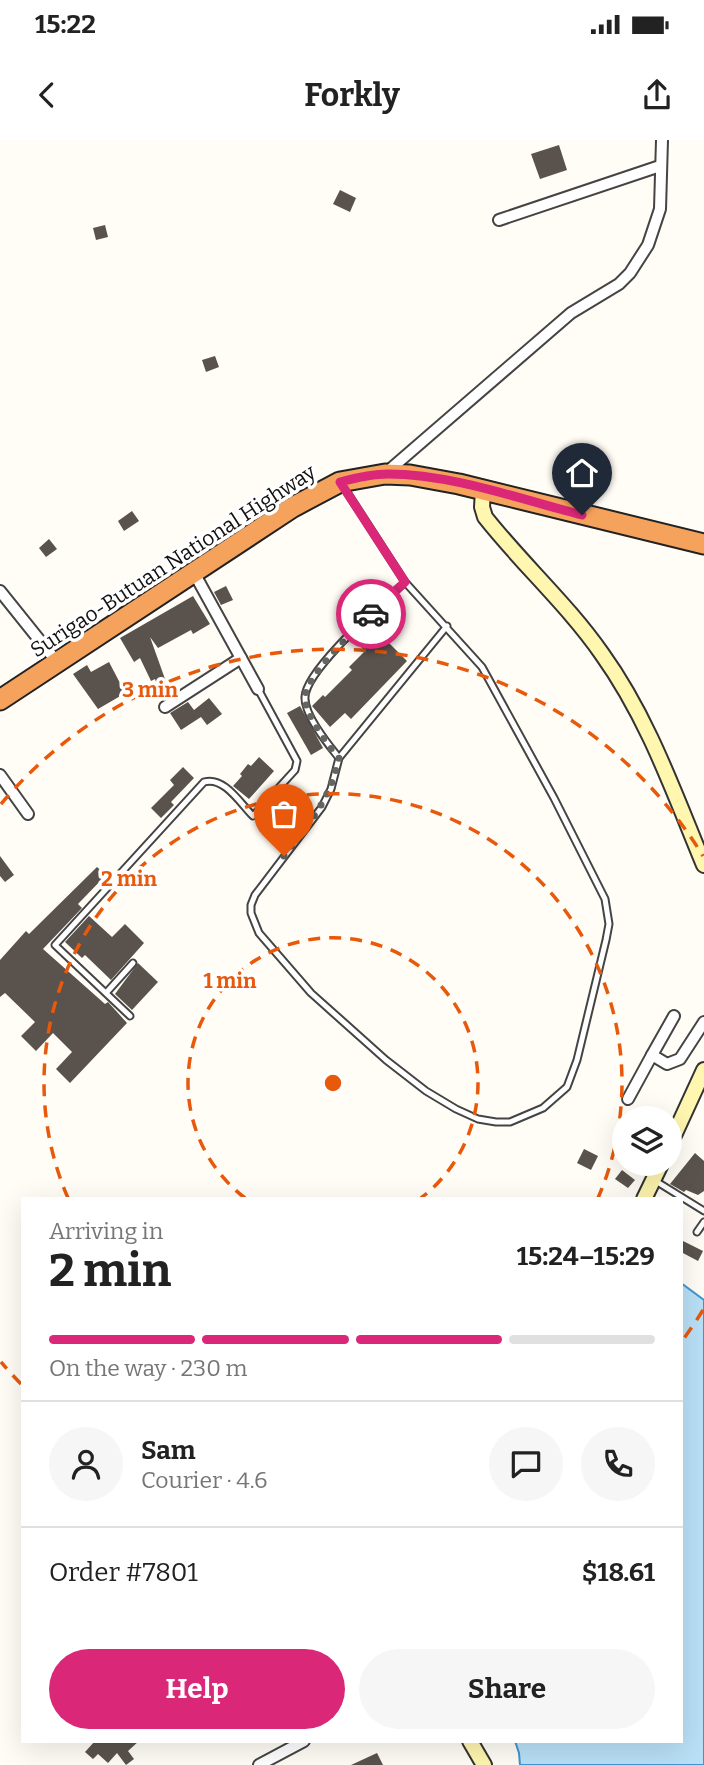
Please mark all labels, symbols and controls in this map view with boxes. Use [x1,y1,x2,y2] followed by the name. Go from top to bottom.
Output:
[35,9,96,40] text: 15:22
[28,76,66,114] icon: back
[304,76,400,114] text: Forkly
[638,76,676,114] icon: share
[552,443,612,515] pin
[563,454,601,492] icon: home
[25,458,321,663] street label: Surigao-Butuan National Highway
[336,579,406,649] courier
[352,595,390,633] icon: car
[122,677,179,703] text: 3 min
[254,784,314,856] pin
[265,795,303,833] icon: bag
[101,866,157,892] text: 2 min
[203,968,257,994] text: 1 min
[321,1071,345,1095] centre of rings
[612,1106,682,1176] map controls
[612,1106,682,1176] button: layers
[49,1217,163,1245] text: Arriving in
[517,1241,655,1272] text: 15:24–15:29
[49,1243,171,1298] text: 2 min
[49,1354,247,1382] text: On the way · 230 m
[49,1427,123,1501] button: person
[489,1427,563,1501] button: chat
[581,1427,655,1501] button: phone
[141,1435,196,1466] text: Sam
[141,1466,268,1494] text: Courier · 4.6
[49,1557,198,1588] text: Order #7801
[582,1557,655,1588] text: $18.61
[49,1649,345,1729] button: Help
[359,1649,655,1729] button: Share

